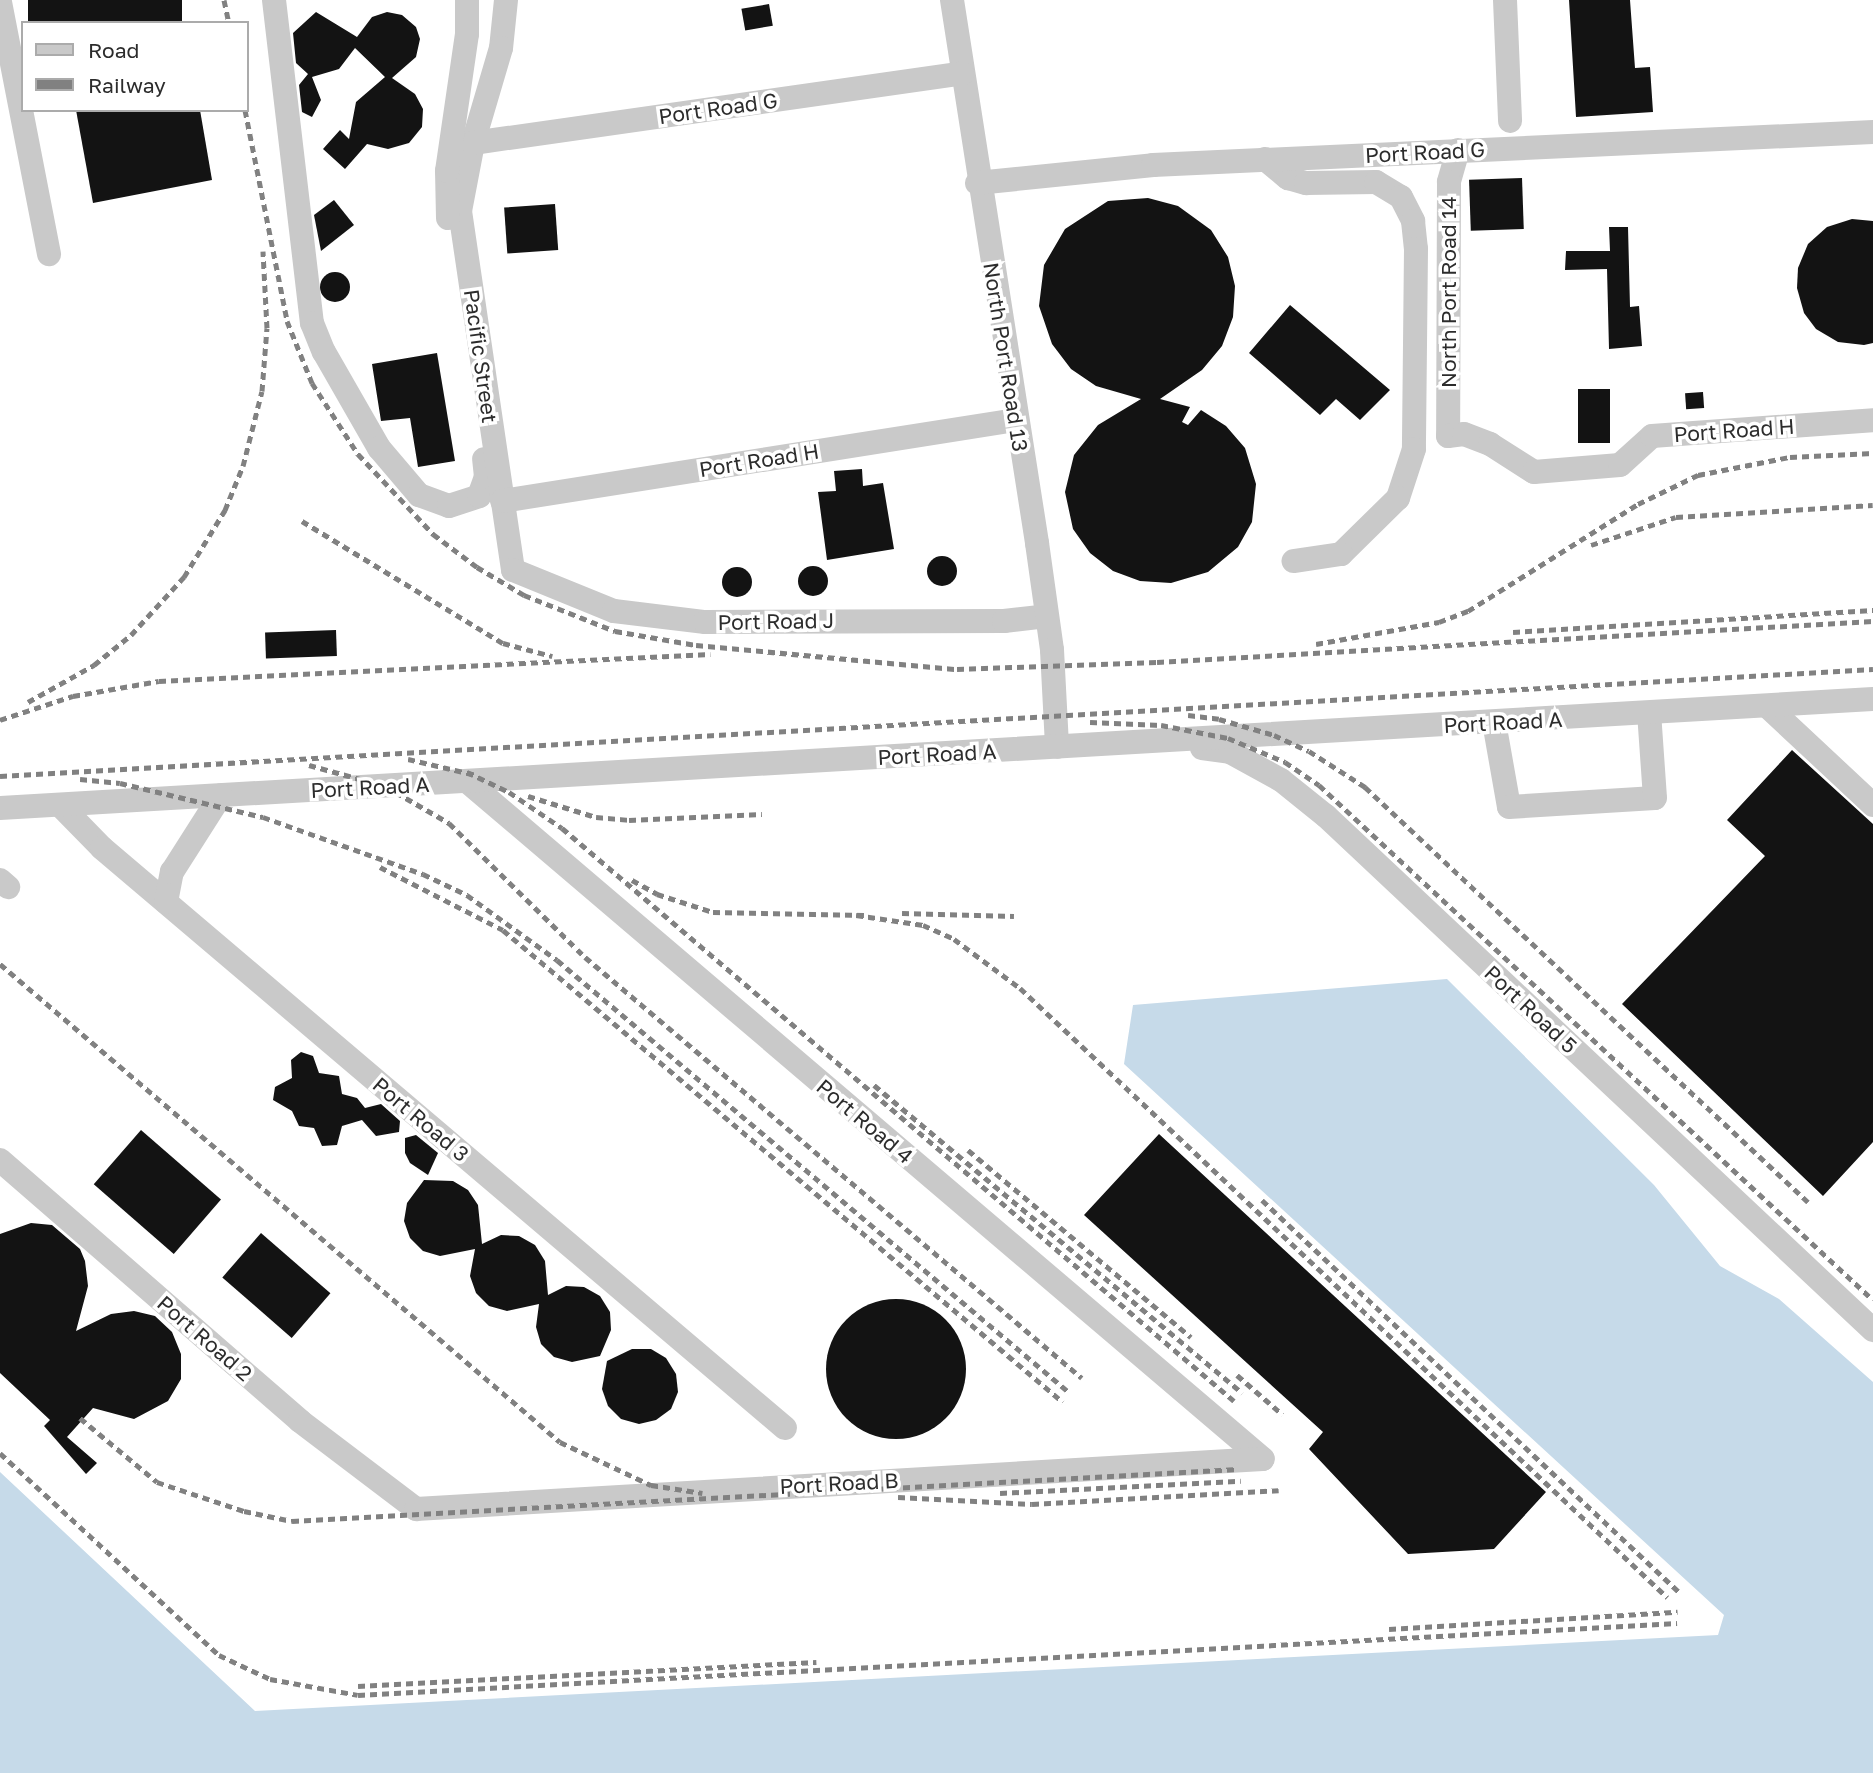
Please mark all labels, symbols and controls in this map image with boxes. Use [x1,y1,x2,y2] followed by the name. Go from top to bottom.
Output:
[21,21,248,112] legend
[88,37,139,63] text: Road
[88,72,166,98] text: Railway
[657,87,779,129] street label: Port Road G
[1364,136,1486,168] street label: Port Road G
[1435,196,1461,388] street label: North Port Road 14
[979,261,1033,453] street label: North Port Road 13
[459,288,503,424] street label: Pacific Street
[1673,413,1795,447] street label: Port Road H
[697,438,821,482] street label: Port Road H
[717,607,835,635] street label: Port Road J
[1443,706,1563,738] street label: Port Road A
[877,738,997,770] street label: Port Road A
[310,771,430,803] street label: Port Road A
[1480,960,1582,1058] street label: Port Road 5
[368,1072,474,1166] street label: Port Road 3
[812,1073,918,1169] street label: Port Road 4
[152,1290,258,1386] street label: Port Road 2
[779,1467,899,1499] street label: Port Road B

